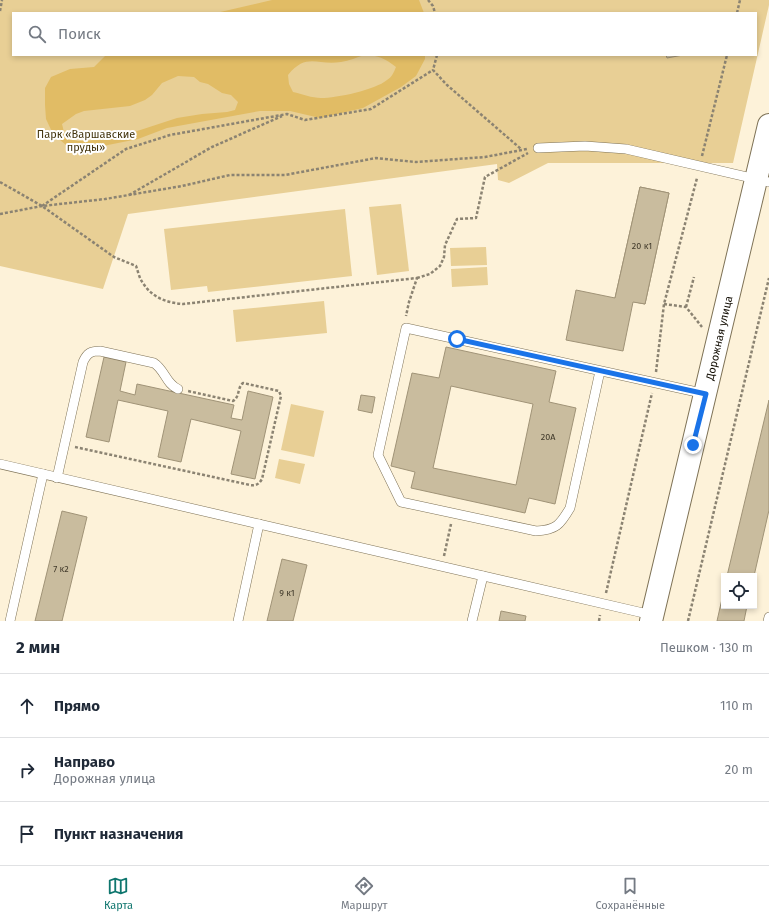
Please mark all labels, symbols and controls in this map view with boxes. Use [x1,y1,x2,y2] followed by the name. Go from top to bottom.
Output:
[12,12,757,56] search box
[26,23,48,45] icon: search
[58,25,101,43] text: Поиск
[37,128,135,154] park label: Парк «Варшавские пруды»
[632,241,652,251] house number: 20 к1
[703,295,736,382] street label: Дорожная улица
[448,330,466,348] route start
[541,432,556,442] house number: 20А
[684,436,702,454] route end
[53,564,69,574] house number: 7 к2
[721,573,757,609] map controls
[721,573,757,609] button: locate
[279,588,295,598] house number: 9 к1
[16,637,60,658] text: 2 мин
[660,640,753,655] text: Пешком · 130 m
[16,695,38,717] icon: ahead
[54,697,100,715] text: Прямо
[720,698,753,713] text: 110 m
[54,753,115,771] text: Направо
[16,759,38,781] icon: right
[725,762,753,777] text: 20 m
[54,771,156,786] text: Дорожная улица
[16,823,38,845] icon: arrive
[54,825,183,843] text: Пункт назначения
[104,875,133,912] tab: Карта
[341,875,388,912] tab: Маршрут
[595,875,665,912] tab: Сохранённые

